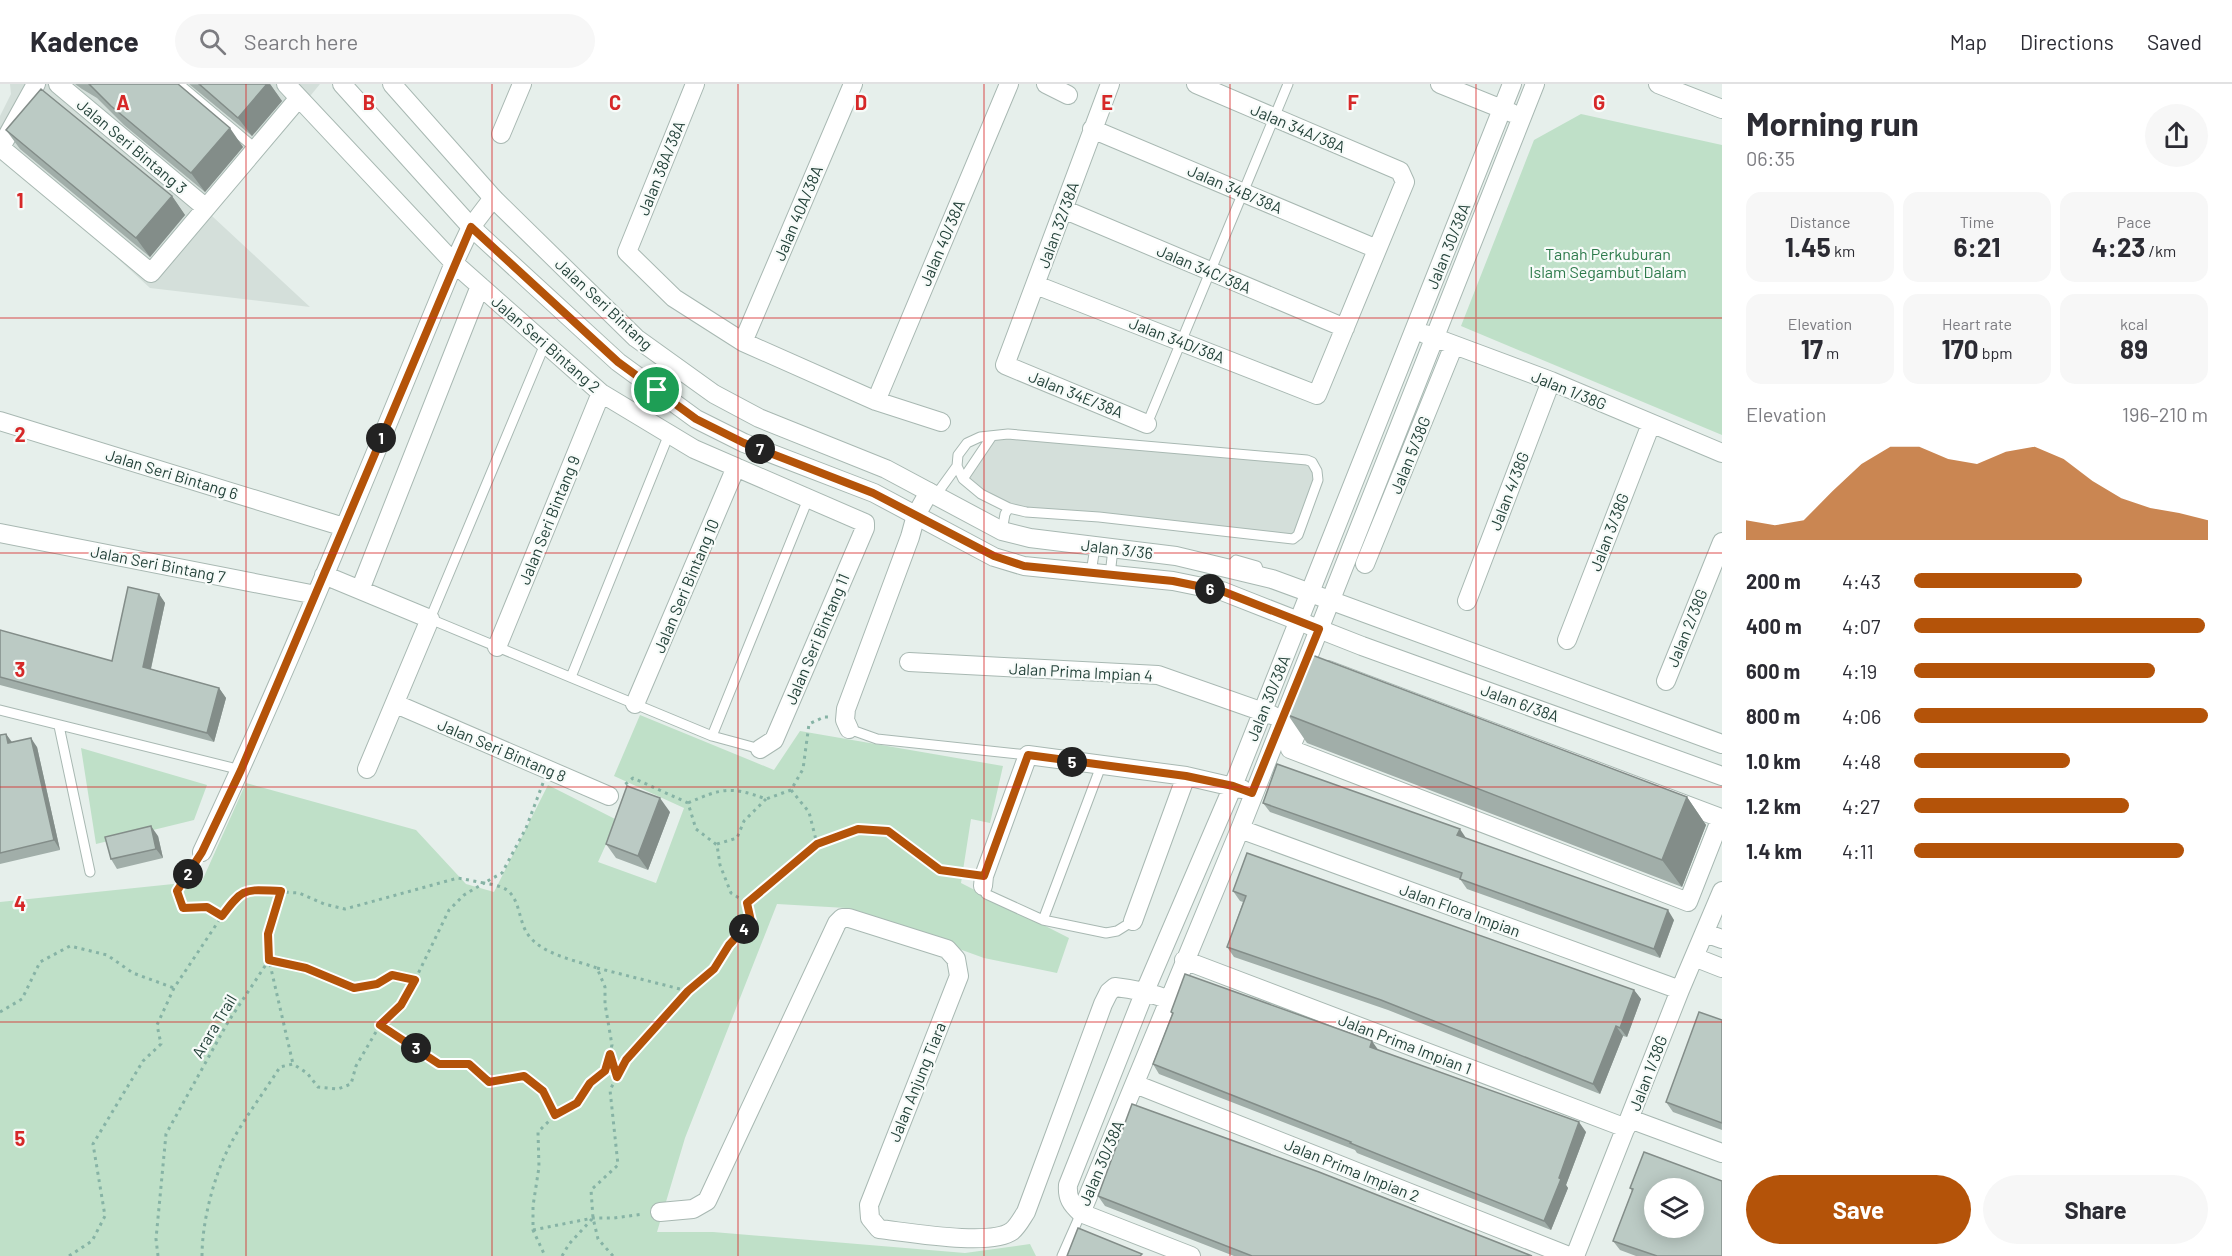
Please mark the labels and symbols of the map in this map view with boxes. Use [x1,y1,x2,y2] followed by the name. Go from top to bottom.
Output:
[116,90,130,114] text: A
[363,90,375,114] text: B
[609,90,621,114] text: C
[855,90,867,114] text: D
[1101,90,1113,114] text: E
[1347,90,1359,114] text: F
[1593,90,1605,114] text: G
[74,94,191,197] street label: Jalan Seri Bintang 3
[1248,99,1349,156] street label: Jalan 34A/38A
[633,117,688,218] street label: Jalan 38A/38A
[1185,160,1286,217] street label: Jalan 34B/38A
[769,162,826,263] street label: Jalan 40A/38A
[1033,179,1082,271] street label: Jalan 32/38A
[16,188,24,212] text: 1
[915,197,968,289] street label: Jalan 40/38A
[1422,200,1474,292] street label: Jalan 30/38A
[1154,240,1254,297] street label: Jalan 34C/38A
[1529,244,1687,281] park label: Tanah Perkuburan Islam Segambut Dalam
[552,254,657,354] street label: Jalan Seri Bintang
[488,291,605,396] street label: Jalan Seri Bintang 2
[1127,313,1228,367] street label: Jalan 34D/38A
[631,364,682,415] pin
[1026,366,1127,421] street label: Jalan 34E/38A
[1529,366,1610,413] street label: Jalan 1/38G
[1385,413,1434,496] street label: Jalan 5/38G
[14,422,26,446] text: 2
[366,423,396,453] pin: 1
[745,434,775,464] pin: 7
[104,444,241,503] street label: Jalan Seri Bintang 6
[1485,449,1532,533] street label: Jalan 4/38G
[514,452,583,587] street label: Jalan Seri Bintang 9
[1585,490,1632,574] street label: Jalan 3/38G
[649,516,722,656] street label: Jalan Seri Bintang 10
[1080,535,1154,562] street label: Jalan 3/36
[89,541,227,586] street label: Jalan Seri Bintang 7
[780,570,853,707] street label: Jalan Seri Bintang 11
[1195,574,1225,604] pin: 6
[1662,586,1711,670] street label: Jalan 2/38G
[1242,652,1294,744] street label: Jalan 30/38A
[15,657,25,681] text: 3
[1009,658,1154,685] street label: Jalan Prima Impian 4
[1478,680,1562,726] street label: Jalan 6/38A
[435,714,569,785] street label: Jalan Seri Bintang 8
[1057,747,1087,777] pin: 5
[173,859,203,889] pin: 2
[1397,879,1523,940] street label: Jalan Flora Impian
[14,891,26,915] text: 4
[729,914,759,944] pin: 4
[187,990,240,1061] street label: Arara Trail
[1336,1009,1474,1078] street label: Jalan Prima Impian 1
[884,1019,949,1144] street label: Jalan Anjung Tiara
[1624,1032,1671,1113] street label: Jalan 1/38G
[401,1033,431,1063] pin: 3
[1074,1117,1127,1208] street label: Jalan 30/38A
[15,1126,26,1150] text: 5
[1282,1134,1422,1205] street label: Jalan Prima Impian 2

